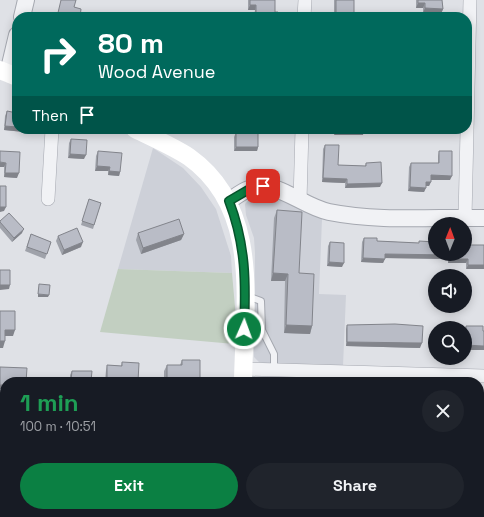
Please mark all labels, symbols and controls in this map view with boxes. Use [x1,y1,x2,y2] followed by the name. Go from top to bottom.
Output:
[98,25,164,61] text: 80 m
[32,28,84,80] icon: right
[98,60,215,83] text: Wood Avenue
[76,104,98,126] icon: arrive
[32,106,68,125] text: Then
[246,169,280,203] pin
[252,175,274,197] icon: arrive
[428,217,472,261] north arrow
[428,217,472,365] map controls
[428,269,472,313] button: sound
[223,308,265,350] position arrow
[428,321,472,365] button: search
[20,387,79,418] text: 1 min
[422,390,464,432] button: close
[20,418,96,435] text: 100 m · 10:51
[20,463,238,509] button: Exit
[246,463,464,509] button: Share

